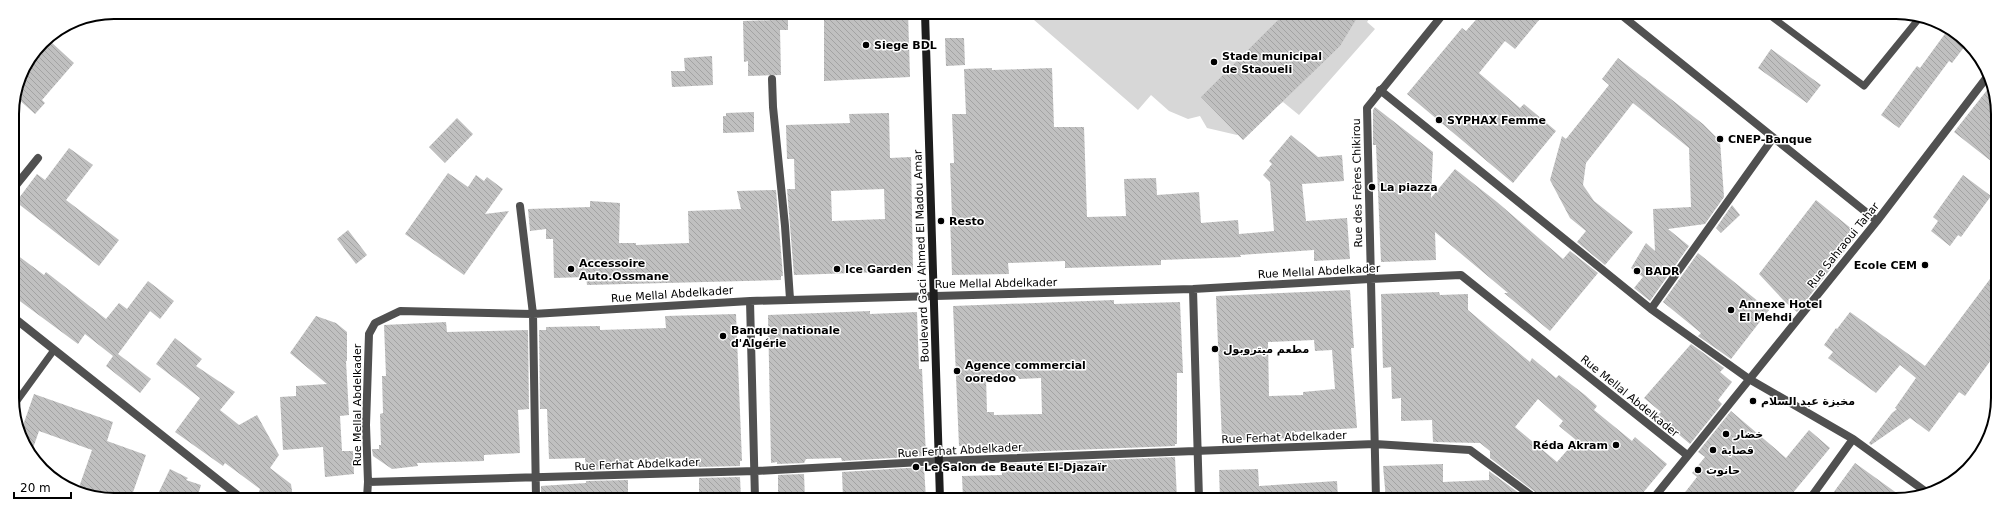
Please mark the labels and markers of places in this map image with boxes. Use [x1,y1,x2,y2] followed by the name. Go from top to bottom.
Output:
[874,39,937,52] place label: Siege BDL
[861,40,871,50] marker: Siege BDL
[1222,50,1322,76] place label: Stade municipal de Staoueli
[1209,57,1219,67] marker: Stade municipal de Staoueli
[1447,114,1546,127] place label: SYPHAX Femme
[1434,115,1444,125] marker: SYPHAX Femme
[1728,133,1812,146] place label: CNEP-Banque
[1715,134,1725,144] marker: CNEP-Banque
[1380,181,1438,194] place label: La piazza
[1367,182,1377,192] marker: La piazza
[949,215,985,228] place label: Resto
[936,216,946,226] marker: Resto
[579,257,669,283] place label: Accessoire Auto.Ossmane
[1854,259,1917,272] place label: Ecole CEM
[1920,260,1930,270] marker: Ecole CEM
[845,263,912,276] place label: Ice Garden
[566,264,576,274] marker: Accessoire Auto.Ossmane
[832,264,842,274] marker: Ice Garden
[1645,265,1680,278] place label: BADR
[1632,266,1642,276] marker: BADR
[1739,298,1822,324] place label: Annexe Hotel El Mehdi
[1726,305,1736,315] marker: Annexe Hotel El Mehdi
[731,324,840,350] place label: Banque nationale d'Algérie
[718,331,728,341] marker: Banque nationale d'Algérie
[1223,343,1309,356] place label: مطعم ميتروبول
[1210,344,1220,354] marker: مطعم ميتروبول
[965,359,1086,385] place label: Agence commercial ooredoo
[952,366,962,376] marker: Agence commercial ooredoo
[1761,395,1855,408] place label: مخبزة عبد السلام
[1748,396,1758,406] marker: مخبزة عبد السلام
[1733,428,1763,441] place label: خضار
[1721,429,1731,439] marker: خضار
[1533,439,1608,452] place label: Réda Akram
[1611,440,1621,450] marker: Réda Akram
[1721,444,1754,457] place label: قصابة
[1708,445,1718,455] marker: قصابة
[924,461,1107,474] place label: Le Salon de Beauté El-Djazaïr
[911,462,921,472] marker: Le Salon de Beauté El-Djazaïr
[1706,464,1740,477] place label: حانوت
[1693,465,1703,475] marker: حانوت

